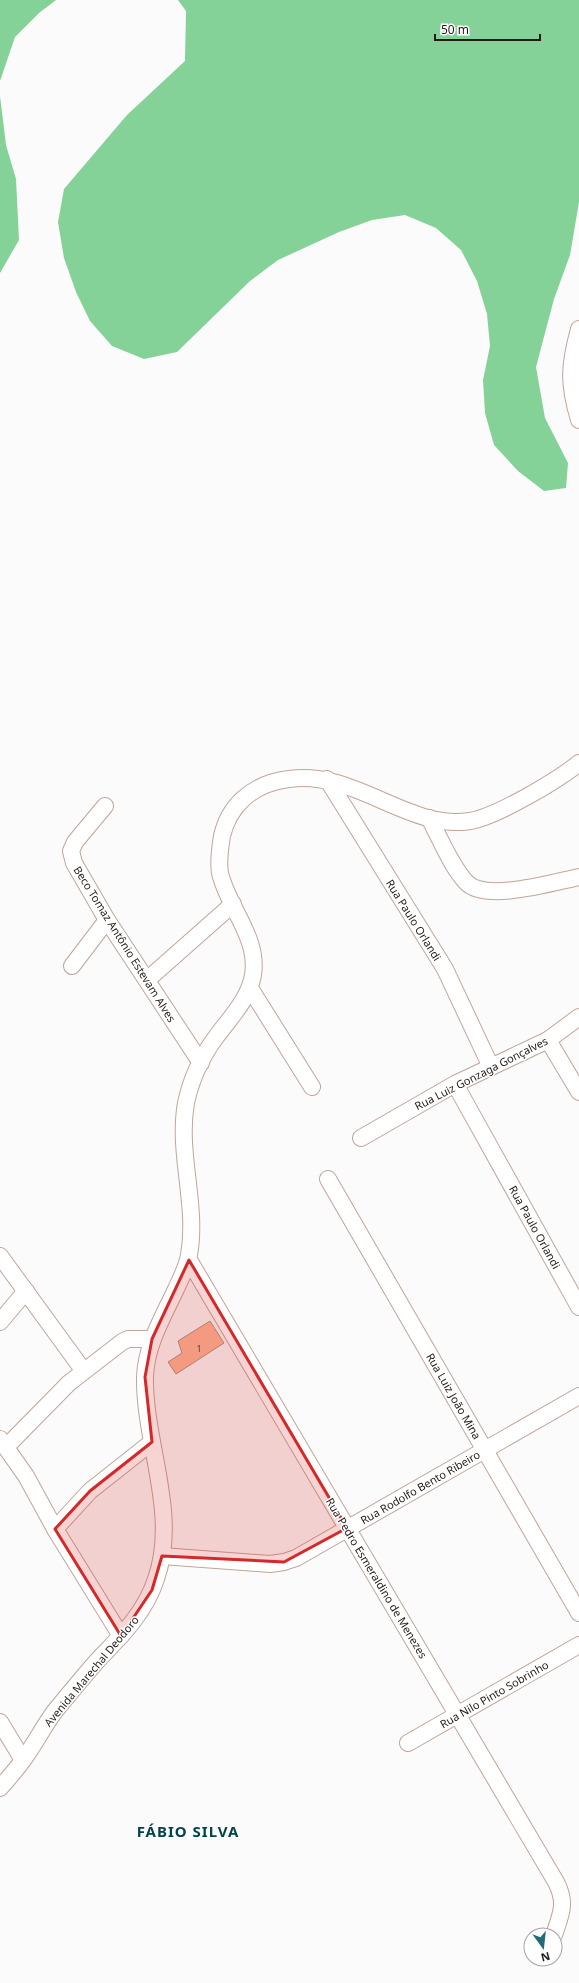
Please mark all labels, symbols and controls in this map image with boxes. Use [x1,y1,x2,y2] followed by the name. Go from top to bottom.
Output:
[435,16,540,42] scale bar
[441,21,469,38] text: 50 m
[71,863,179,1025] street label: Beco Tomaz Antônio Estevam Alves
[383,877,445,963] street label: Rua Paulo Orlandi
[412,1033,550,1113] street label: Rua Luiz Gonzaga Gonçalves
[506,1183,564,1271] street label: Rua Paulo Orlandi
[196,1342,202,1355] house number: 1
[423,1350,485,1442] street label: Rua Luiz João Mina
[357,1446,483,1527] street label: Rua Rodolfo Bento Ribeiro
[323,1495,431,1661] street label: Rua Pedro Esmeraldino de Menezes
[40,1612,142,1730] street label: Avenida Marechal Deodoro
[437,1657,551,1731] street label: Rua Nilo Pinto Sobrinho
[137,1821,239,1841] district label: FÁBIO SILVA
[523,1927,563,1967] north arrow
[539,1949,552,1966] text: N

